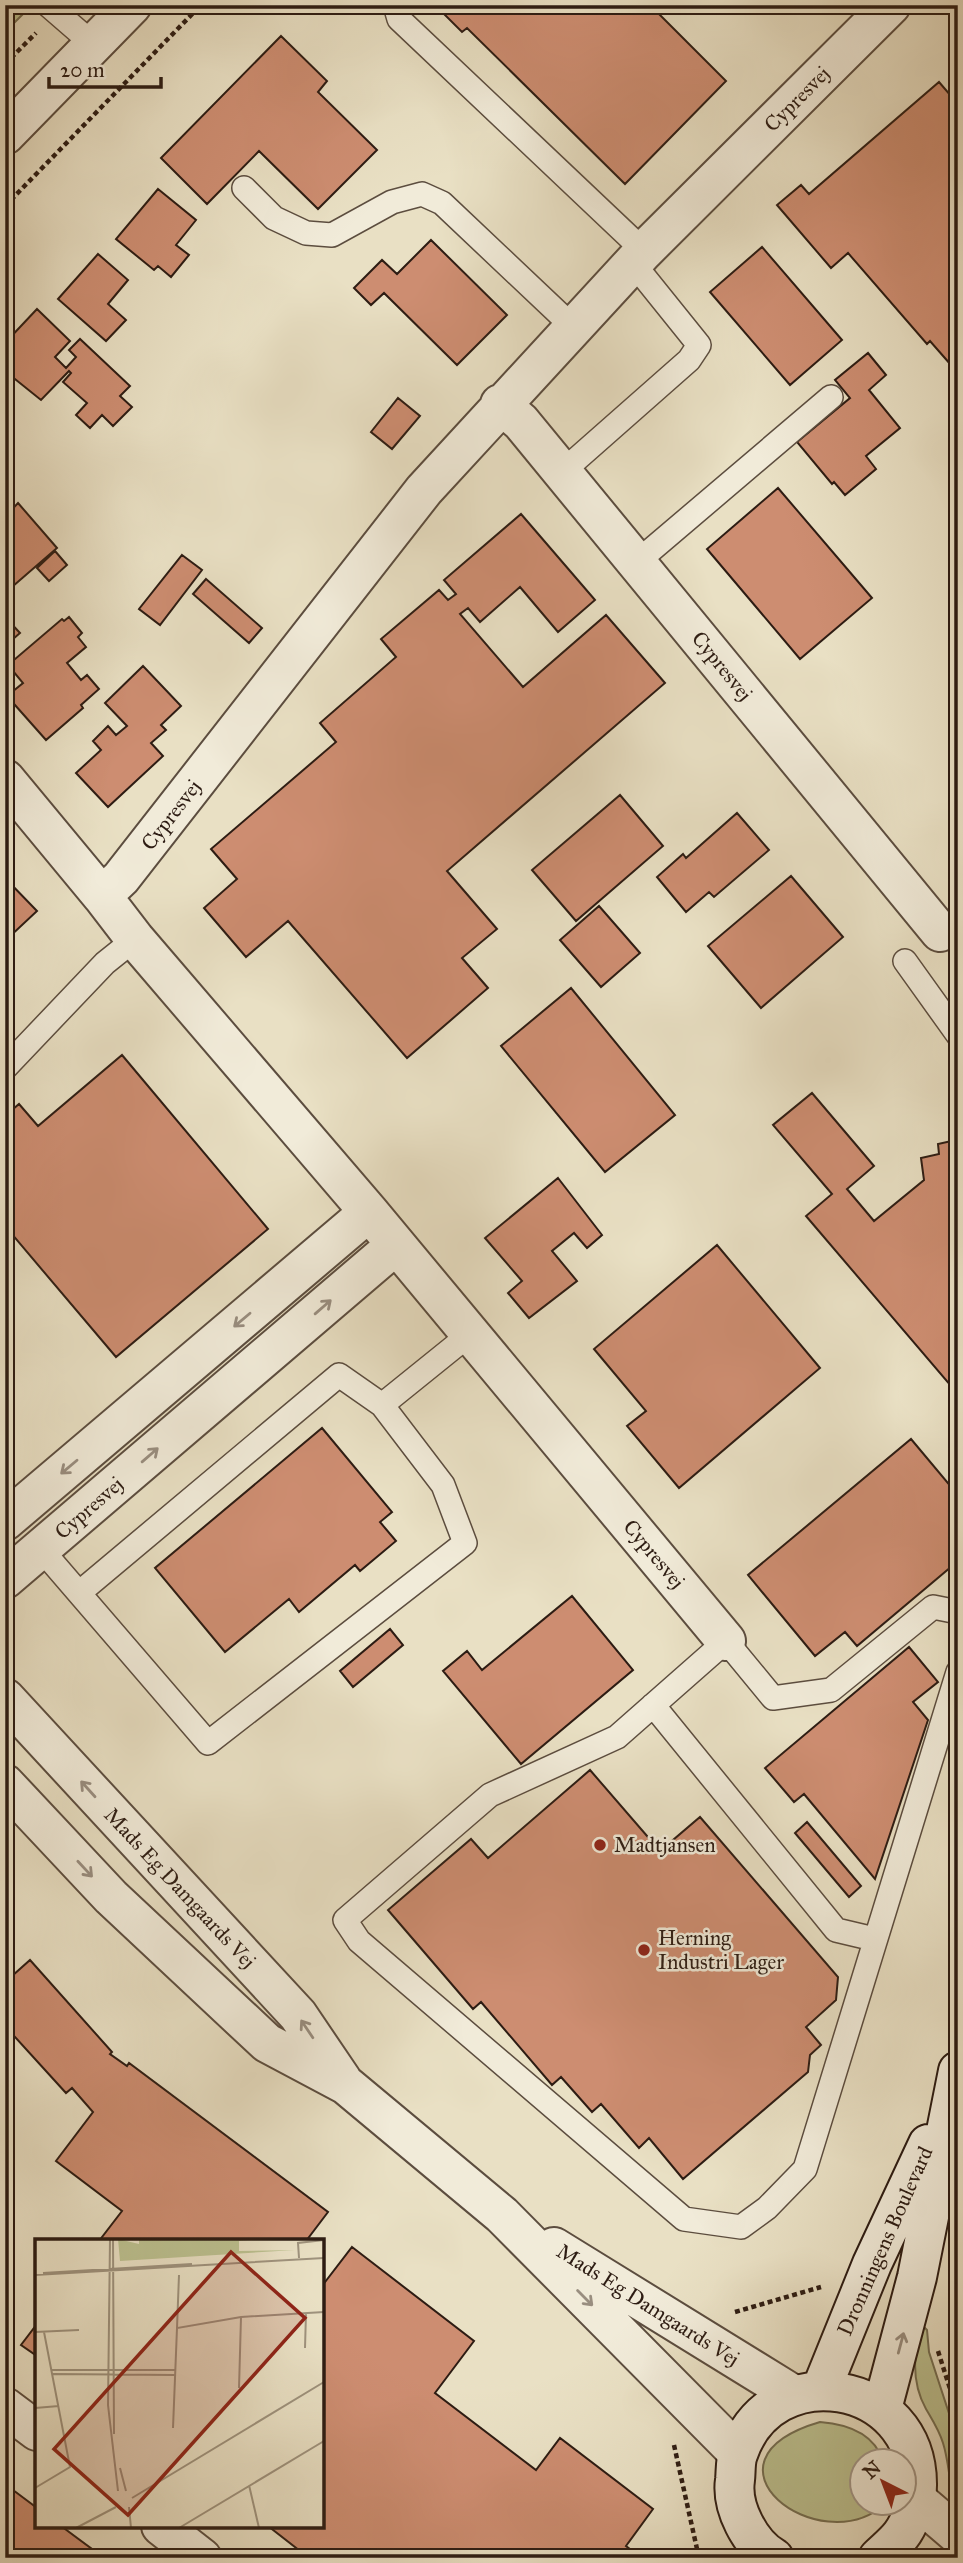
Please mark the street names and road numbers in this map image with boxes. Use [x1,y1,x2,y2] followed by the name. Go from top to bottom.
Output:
[759,61,835,137] street label: Cypresvej
[686,626,758,706] street label: Cypresvej
[135,775,207,855] street label: Cypresvej
[49,1471,129,1545] street label: Cypresvej
[618,1514,690,1594] street label: Cypresvej
[99,1802,261,1974] street label: Mads Eg Damgaards Vej
[832,2142,939,2340] street label: Dronningens Boulevard
[552,2238,744,2372] street label: Mads Eg Damgaards Vej

